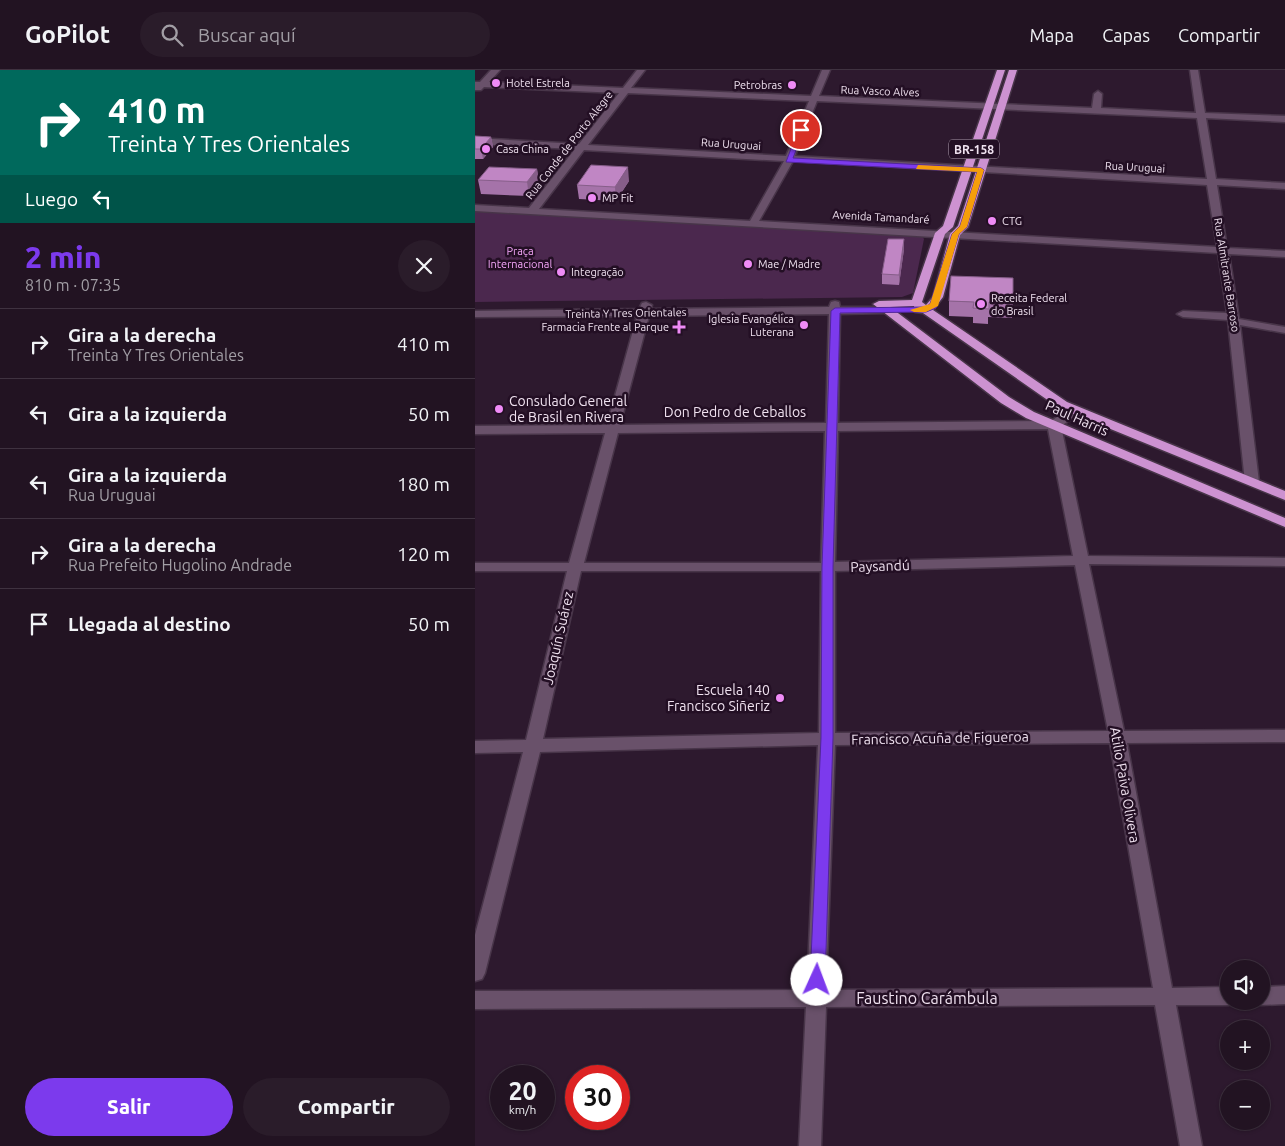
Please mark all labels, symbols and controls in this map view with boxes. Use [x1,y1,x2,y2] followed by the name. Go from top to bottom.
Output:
[140,12,490,57] search box
[25,21,110,48] text: GoPilot
[158,21,186,49] icon: search
[198,24,296,46] text: Buscar aquí
[1029,25,1074,45] text: Mapa
[1102,25,1150,45] text: Capas
[1178,25,1260,45] text: Compartir
[490,77,502,89] marker: Hotel Estrela
[506,77,570,89] place label: Hotel Estrela
[734,79,782,91] place label: Petrobras
[786,79,798,91] marker: Petrobras
[840,84,920,98] street label: Rua Vasco Alves
[523,89,615,201] street label: Rua Conde de Porto Alegre
[25,90,90,155] icon: right
[108,90,206,130] text: 410 m
[780,109,822,151] pin
[787,116,815,144] icon: arrive
[108,131,350,156] text: Treinta Y Tres Orientales
[701,136,761,152] street label: Rua Uruguai
[949,140,999,158] road number: BR-158
[480,143,492,155] marker: Casa China
[496,143,549,155] place label: Casa China
[1105,159,1165,175] street label: Rua Uruguai
[88,185,116,213] icon: left
[25,188,78,210] text: Luego
[586,192,598,204] marker: MP Fit
[602,192,634,204] place label: MP Fit
[832,208,930,226] street label: Avenida Tamandaré
[986,215,998,227] marker: CTG
[1002,215,1022,227] place label: CTG
[1212,217,1242,333] street label: Rua Almitrante Barroso
[25,240,101,274] text: 2 min
[398,240,450,292] button: close
[488,245,552,270] park label: Praça Internacional
[742,258,754,270] marker: Mae / Madre
[758,258,820,270] place label: Mae / Madre
[555,266,567,278] marker: Integração
[571,266,624,278] place label: Integração
[25,276,121,294] text: 810 m · 07:35
[991,292,1067,317] place label: Receita Federal do Brasil
[975,298,987,310] marker: Receita Federal do Brasil
[565,306,687,320] street label: Treinta Y Tres Orientales
[708,313,794,338] place label: Iglesia Evangélica Luterana
[798,319,810,331] marker: Iglesia Evangélica Luterana
[542,321,669,333] place label: Farmacia Frente al Parque
[673,321,685,333] marker: Farmacia Frente al Parque
[68,324,216,346] text: Gira a la derecha
[25,330,53,358] icon: right
[397,333,450,355] text: 410 m
[68,346,244,364] text: Treinta Y Tres Orientales
[509,393,628,425] place label: Consulado General de Brasil en Rivera
[1043,397,1111,439] street label: Paul Harris
[25,400,53,428] icon: left
[68,403,227,425] text: Gira a la izquierda
[408,403,450,425] text: 50 m
[493,403,505,415] marker: Consulado General de Brasil en Rivera
[664,404,806,420] street label: Don Pedro de Ceballos
[68,464,227,486] text: Gira a la izquierda
[25,470,53,498] icon: left
[397,473,450,495] text: 180 m
[68,486,156,504] text: Rua Uruguai
[68,534,216,556] text: Gira a la derecha
[25,540,53,568] icon: right
[397,543,450,565] text: 120 m
[68,556,292,574] text: Rua Prefeito Hugolino Andrade
[850,557,910,575] street label: Paysandú
[540,590,576,686] street label: Joaquín Suárez
[25,610,53,638] icon: arrive
[68,613,231,635] text: Llegada al destino
[408,613,450,635] text: 50 m
[667,682,770,714] place label: Escuela 140 Francisco Siñeriz
[774,692,786,704] marker: Escuela 140 Francisco Siñeriz
[1107,726,1143,844] street label: Atilio Paiva Olivera
[851,728,1029,748] street label: Francisco Acuña de Figueroa
[790,953,842,1005] position arrow
[1220,960,1270,1130] map controls
[1220,960,1270,1010] button: sound
[856,989,998,1007] street label: Faustino Carámbula
[1220,1020,1270,1070] button: +
[565,1065,630,1130] speed limit sign: 30
[508,1077,537,1105] text: 20
[25,1078,233,1136] button: Salir
[243,1078,450,1136] button: Compartir
[1220,1080,1270,1130] button: −
[509,1103,536,1116] text: km/h

